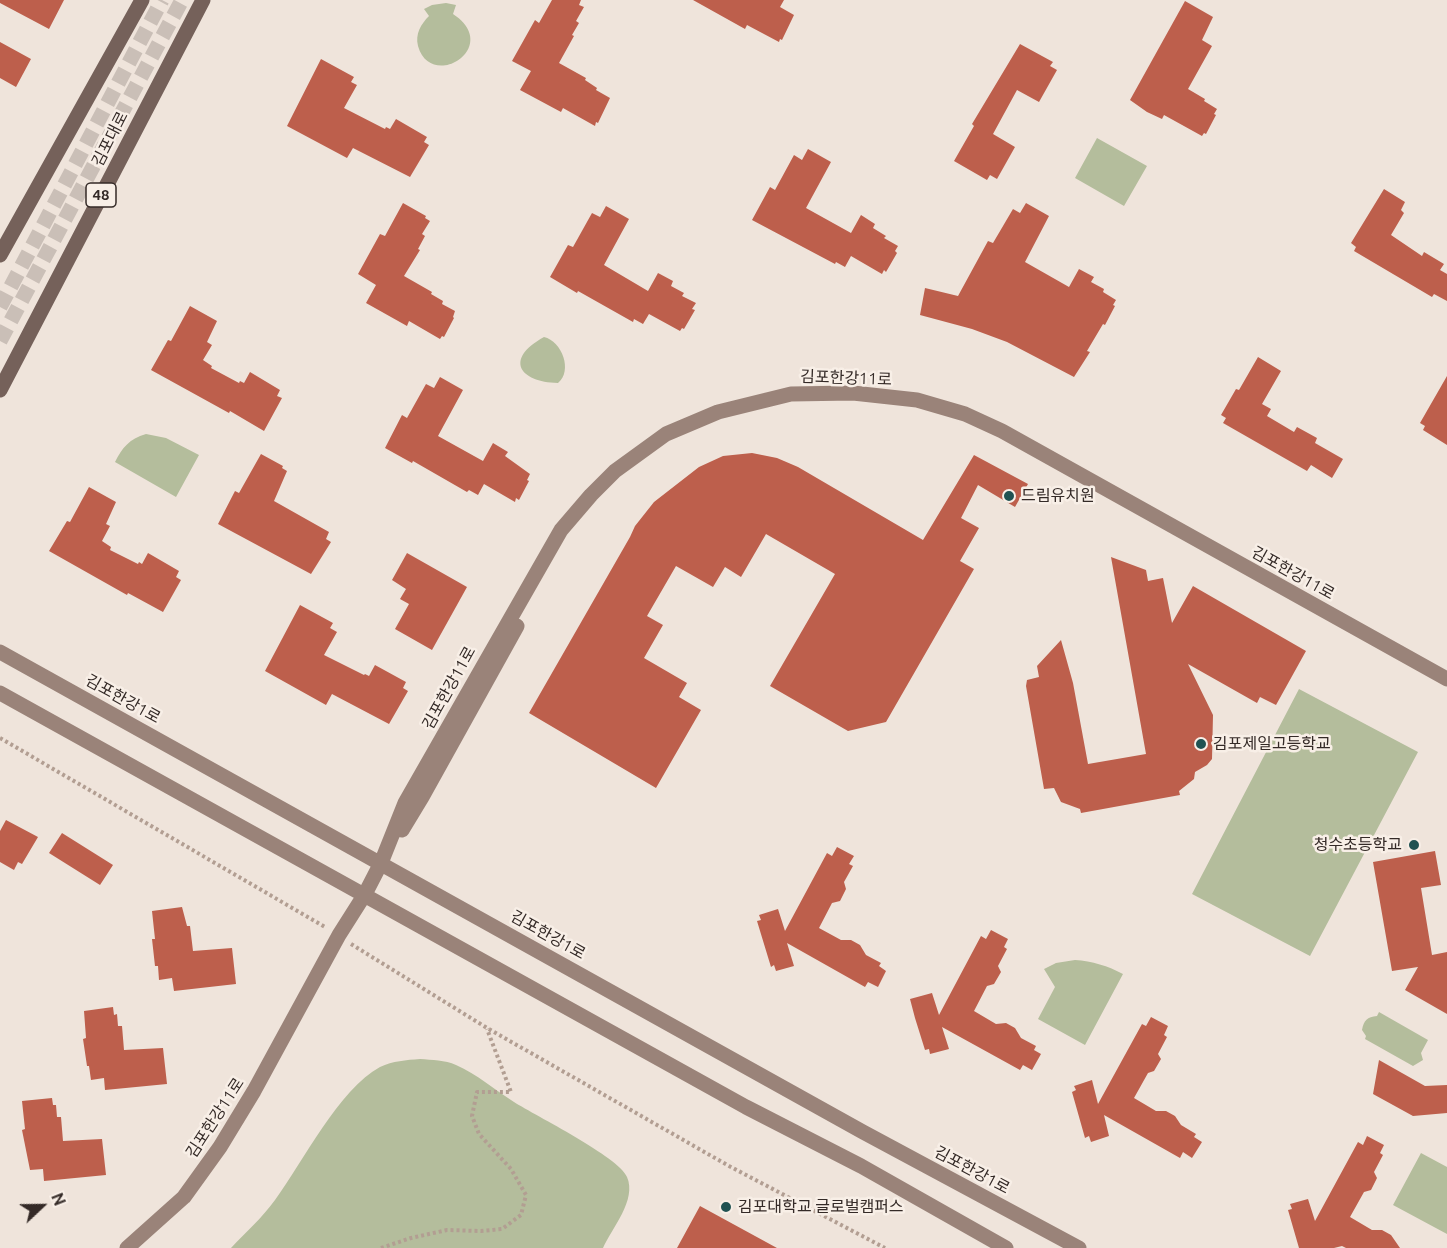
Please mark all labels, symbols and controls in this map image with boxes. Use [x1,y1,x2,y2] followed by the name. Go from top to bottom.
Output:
[88,108,132,170] street label: 김포대로
[86,183,116,207] road number: 48
[800,367,892,389] street label: 김포한강11로
[1021,486,1095,506] place label: 드림유치원
[1002,489,1016,503] marker: 드림유치원
[1248,542,1338,604] street label: 김포한강11로
[418,643,480,733] street label: 김포한강11로
[82,671,164,727] street label: 김포한강1로
[1213,734,1331,754] place label: 김포제일고등학교
[1194,737,1208,751] marker: 김포제일고등학교
[1314,835,1402,855] place label: 청수초등학교
[1407,838,1421,852] marker: 청수초등학교
[507,907,589,963] street label: 김포한강1로
[182,1074,248,1162] street label: 김포한강11로
[931,1142,1013,1198] street label: 김포한강1로
[12,1176,72,1236] north arrow
[48,1190,69,1208] text: N
[738,1197,904,1217] place label: 김포대학교 글로벌캠퍼스
[719,1200,733,1214] marker: 김포대학교 글로벌캠퍼스

